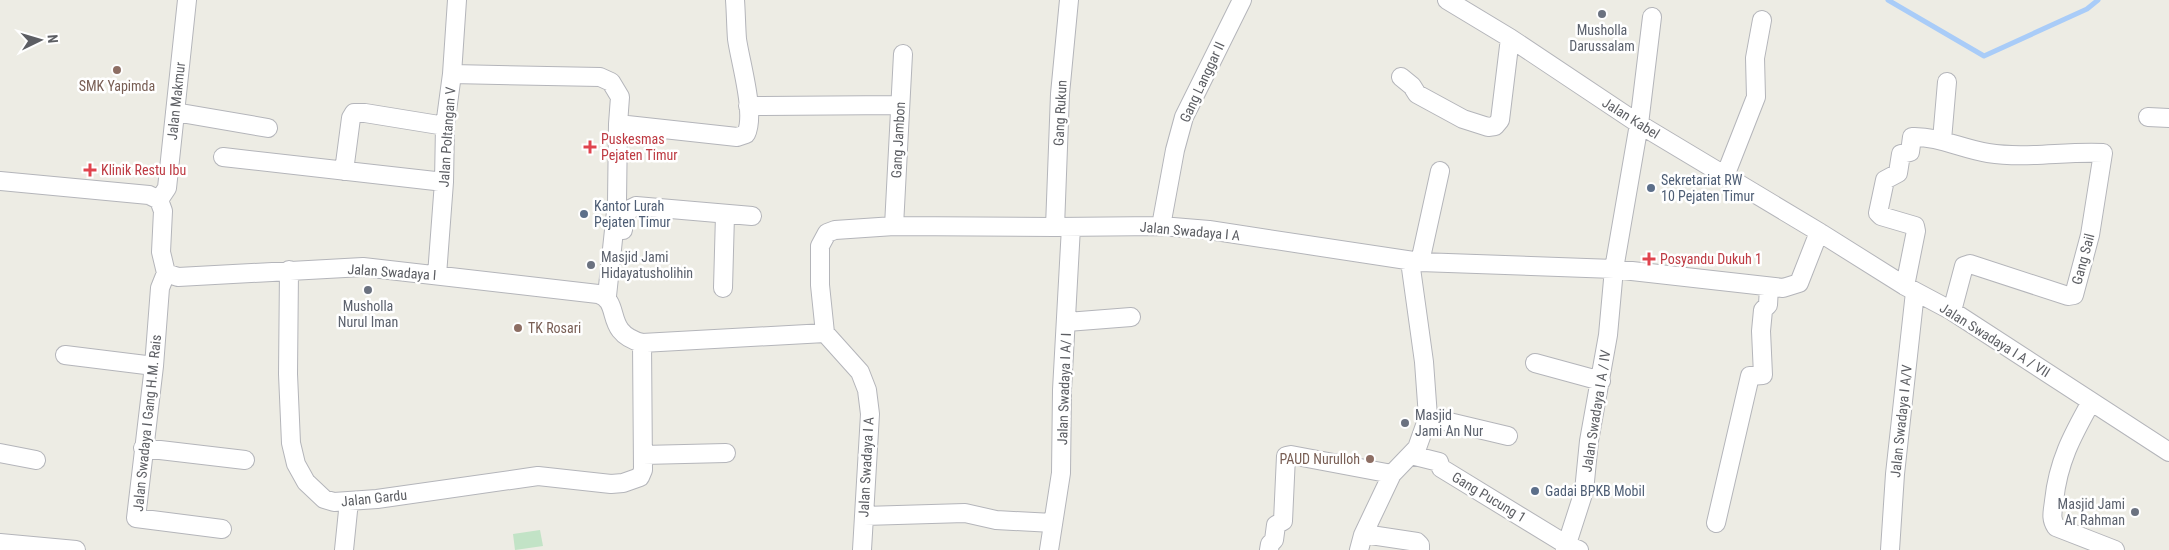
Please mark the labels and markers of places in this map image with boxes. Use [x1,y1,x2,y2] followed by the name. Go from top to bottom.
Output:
[1596,8,1608,20] marker: Musholla Darussalam
[1569,22,1635,54] place label: Musholla Darussalam
[111,64,123,76] marker: SMK Yapimda
[79,78,155,94] place label: SMK Yapimda
[601,131,678,163] place label: Puskesmas Pejaten Timur
[583,140,597,154] marker: Puskesmas Pejaten Timur
[101,162,186,178] place label: Klinik Restu Ibu
[83,163,97,177] marker: Klinik Restu Ibu
[1661,172,1755,204] place label: Sekretariat RW 10 Pejaten Timur
[1645,182,1657,194] marker: Sekretariat RW 10 Pejaten Timur
[594,198,671,230] place label: Kantor Lurah Pejaten Timur
[578,208,590,220] marker: Kantor Lurah Pejaten Timur
[601,249,693,281] place label: Masjid Jami Hidayatusholihin
[1660,251,1762,267] place label: Posyandu Dukuh 1
[1642,252,1656,266] marker: Posyandu Dukuh 1
[585,259,597,271] marker: Masjid Jami Hidayatusholihin
[362,284,374,296] marker: Musholla Nurul Iman
[338,298,398,330] place label: Musholla Nurul Iman
[528,320,581,336] place label: TK Rosari
[512,322,524,334] marker: TK Rosari
[1415,407,1483,439] place label: Masjid Jami An Nur
[1399,417,1411,429] marker: Masjid Jami An Nur
[1279,451,1360,467] place label: PAUD Nurulloh
[1364,453,1376,465] marker: PAUD Nurulloh
[1545,483,1645,499] place label: Gadai BPKB Mobil
[1529,485,1541,497] marker: Gadai BPKB Mobil
[2058,496,2125,528] place label: Masjid Jami Ar Rahman
[2129,506,2141,518] marker: Masjid Jami Ar Rahman

